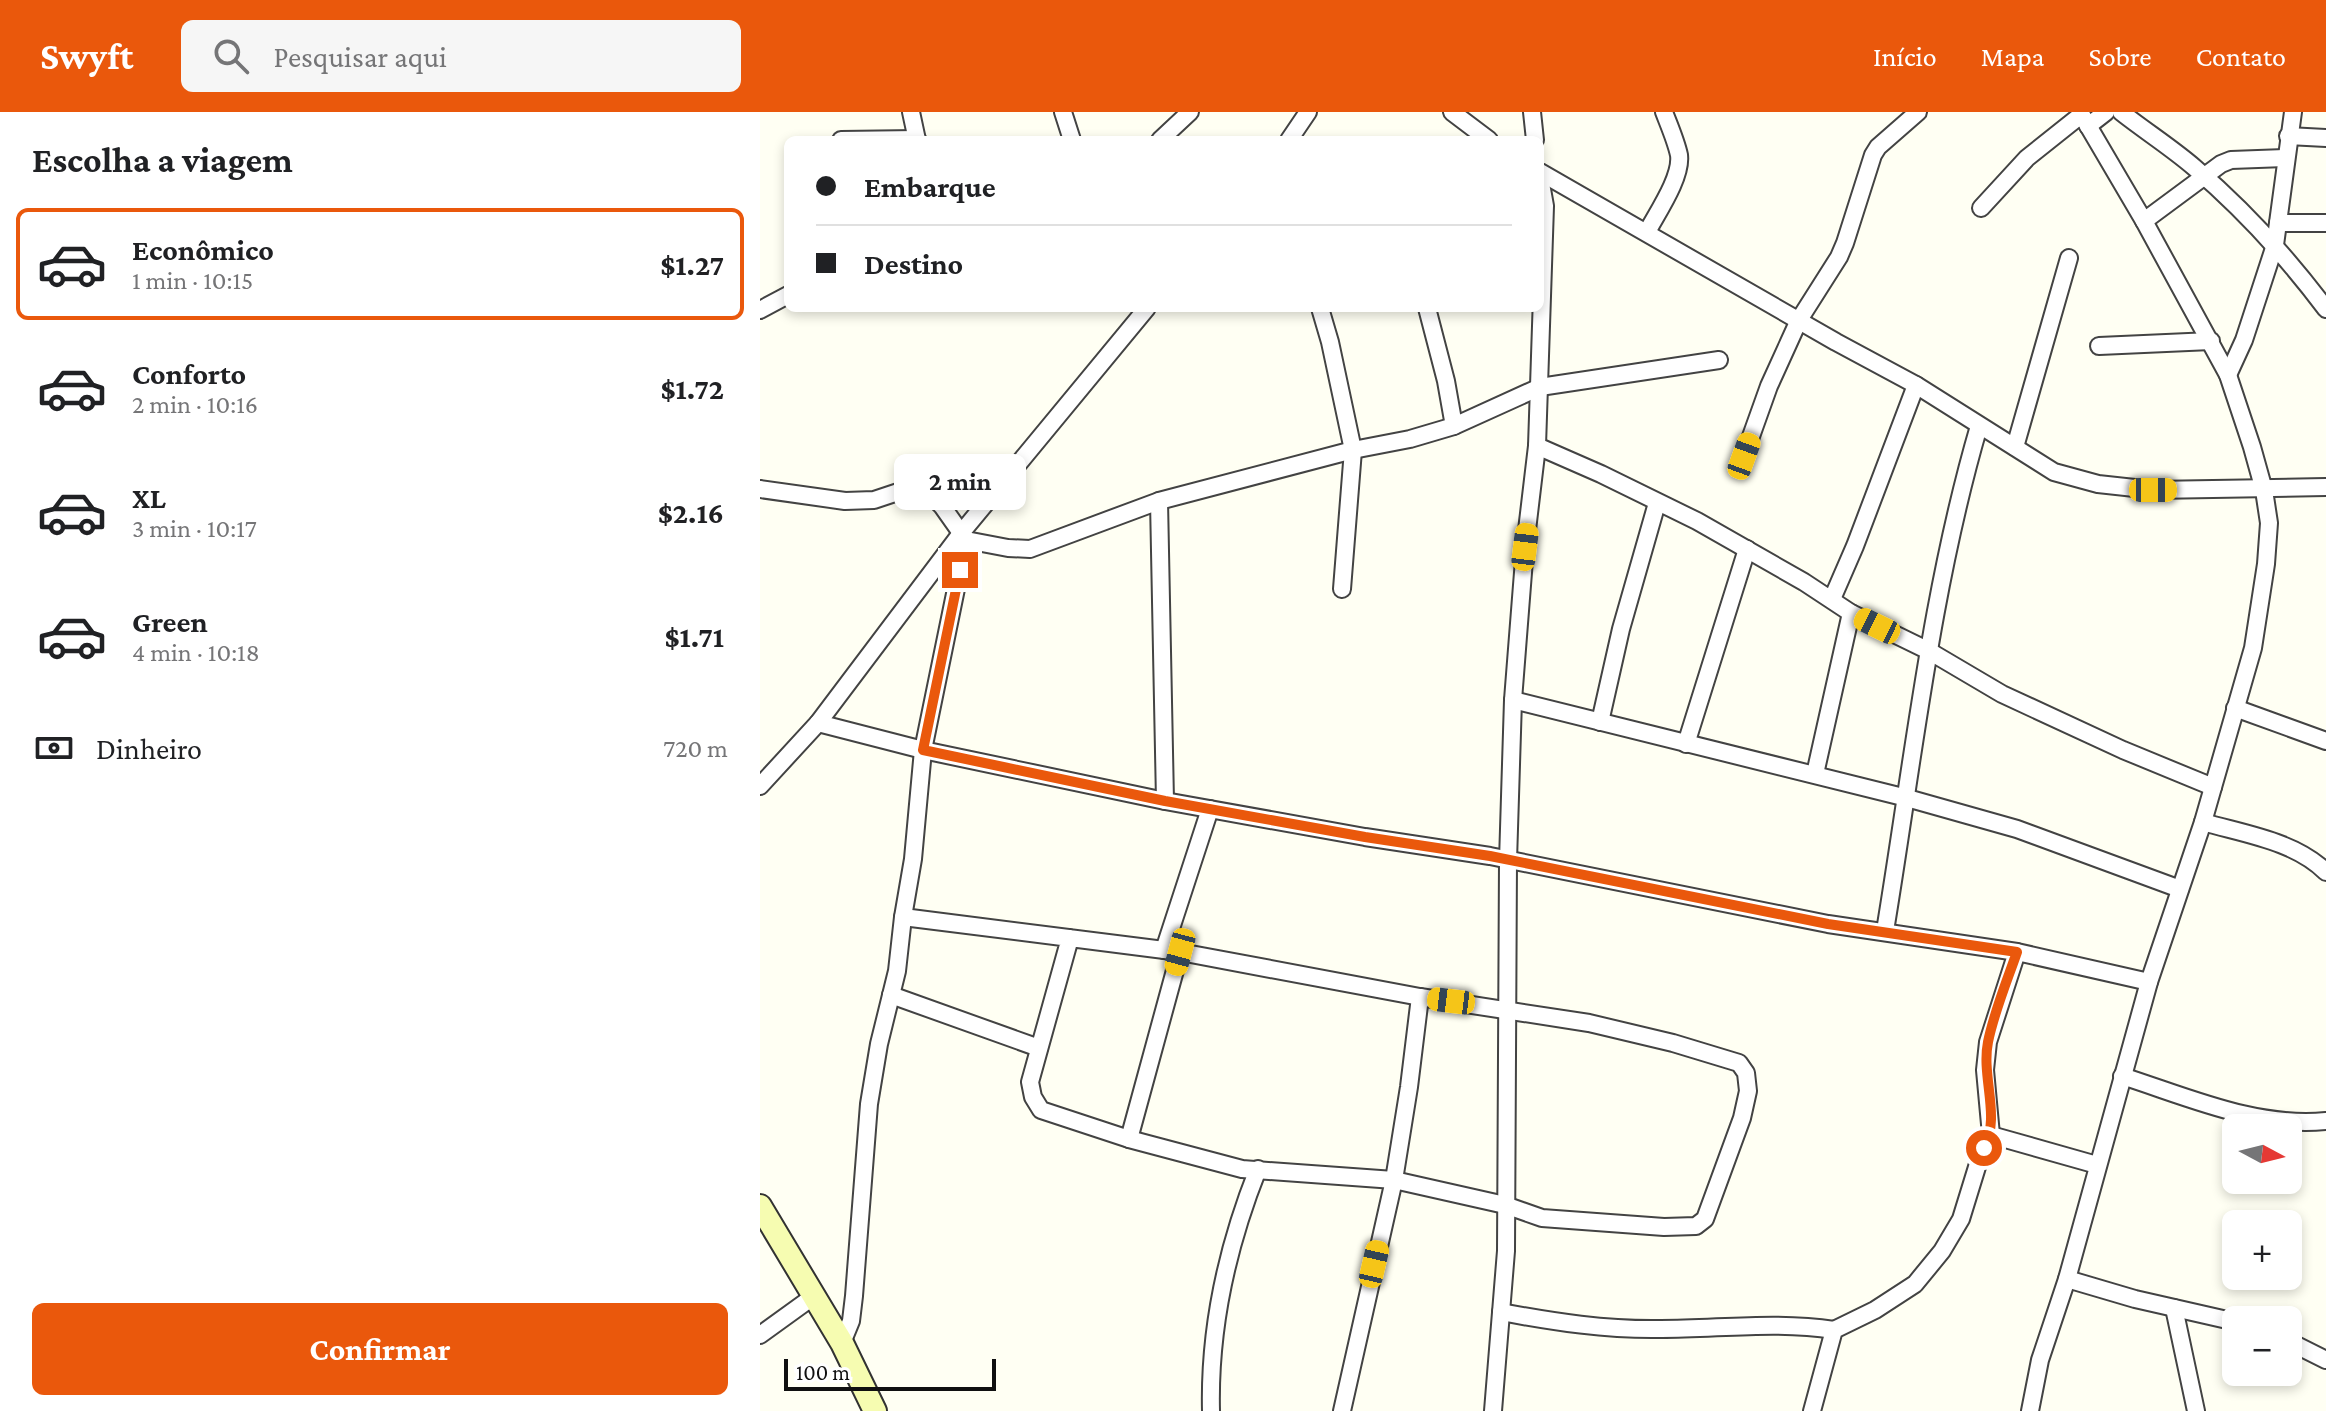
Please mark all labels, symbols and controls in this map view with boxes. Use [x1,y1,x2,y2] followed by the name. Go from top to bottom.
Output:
[181,20,741,92] search box
[209,34,253,78] icon: search
[40,35,133,77] text: Swyft
[273,40,447,73] text: Pesquisar aqui
[1873,41,1937,72] text: Início
[1981,41,2045,72] text: Mapa
[2089,41,2152,72] text: Sobre
[2196,41,2286,72] text: Contato
[32,140,293,180] text: Escolha a viagem
[864,170,996,203] text: Embarque
[36,228,108,300] icon: car
[132,233,274,266] text: Econômico
[864,247,963,280] text: Destino
[660,248,724,281] text: $1.27
[132,266,253,295] text: 1 min · 10:15
[36,352,108,424] icon: car
[132,357,246,390] text: Conforto
[660,372,724,405] text: $1.72
[132,390,258,419] text: 2 min · 10:16
[1725,429,1763,483] car
[894,454,1026,510] callout: 2 min
[929,467,991,496] text: 2 min
[36,476,108,548] icon: car
[2129,478,2177,502] car
[132,481,166,514] text: XL
[658,496,724,529] text: $2.16
[132,514,257,543] text: 3 min · 10:17
[1510,522,1540,572] car
[942,552,978,588] route end
[36,600,108,672] icon: car
[132,605,208,638] text: Green
[1850,605,1904,647] car
[665,620,724,653] text: $1.71
[132,638,260,667] text: 4 min · 10:18
[32,726,76,770] icon: cash
[96,732,202,765] text: Dinheiro
[663,734,728,763] text: 720 m
[1162,926,1198,978] car
[1426,986,1476,1016] car
[2222,1114,2302,1194] north arrow
[2222,1114,2302,1386] map controls
[1966,1130,2002,1166] route start
[2222,1210,2302,1290] button: +
[1357,1238,1391,1290] car
[32,1303,728,1395] button: Confirmar
[2222,1306,2302,1386] button: −
[784,1355,996,1391] scale bar
[796,1360,850,1385] text: 100 m

